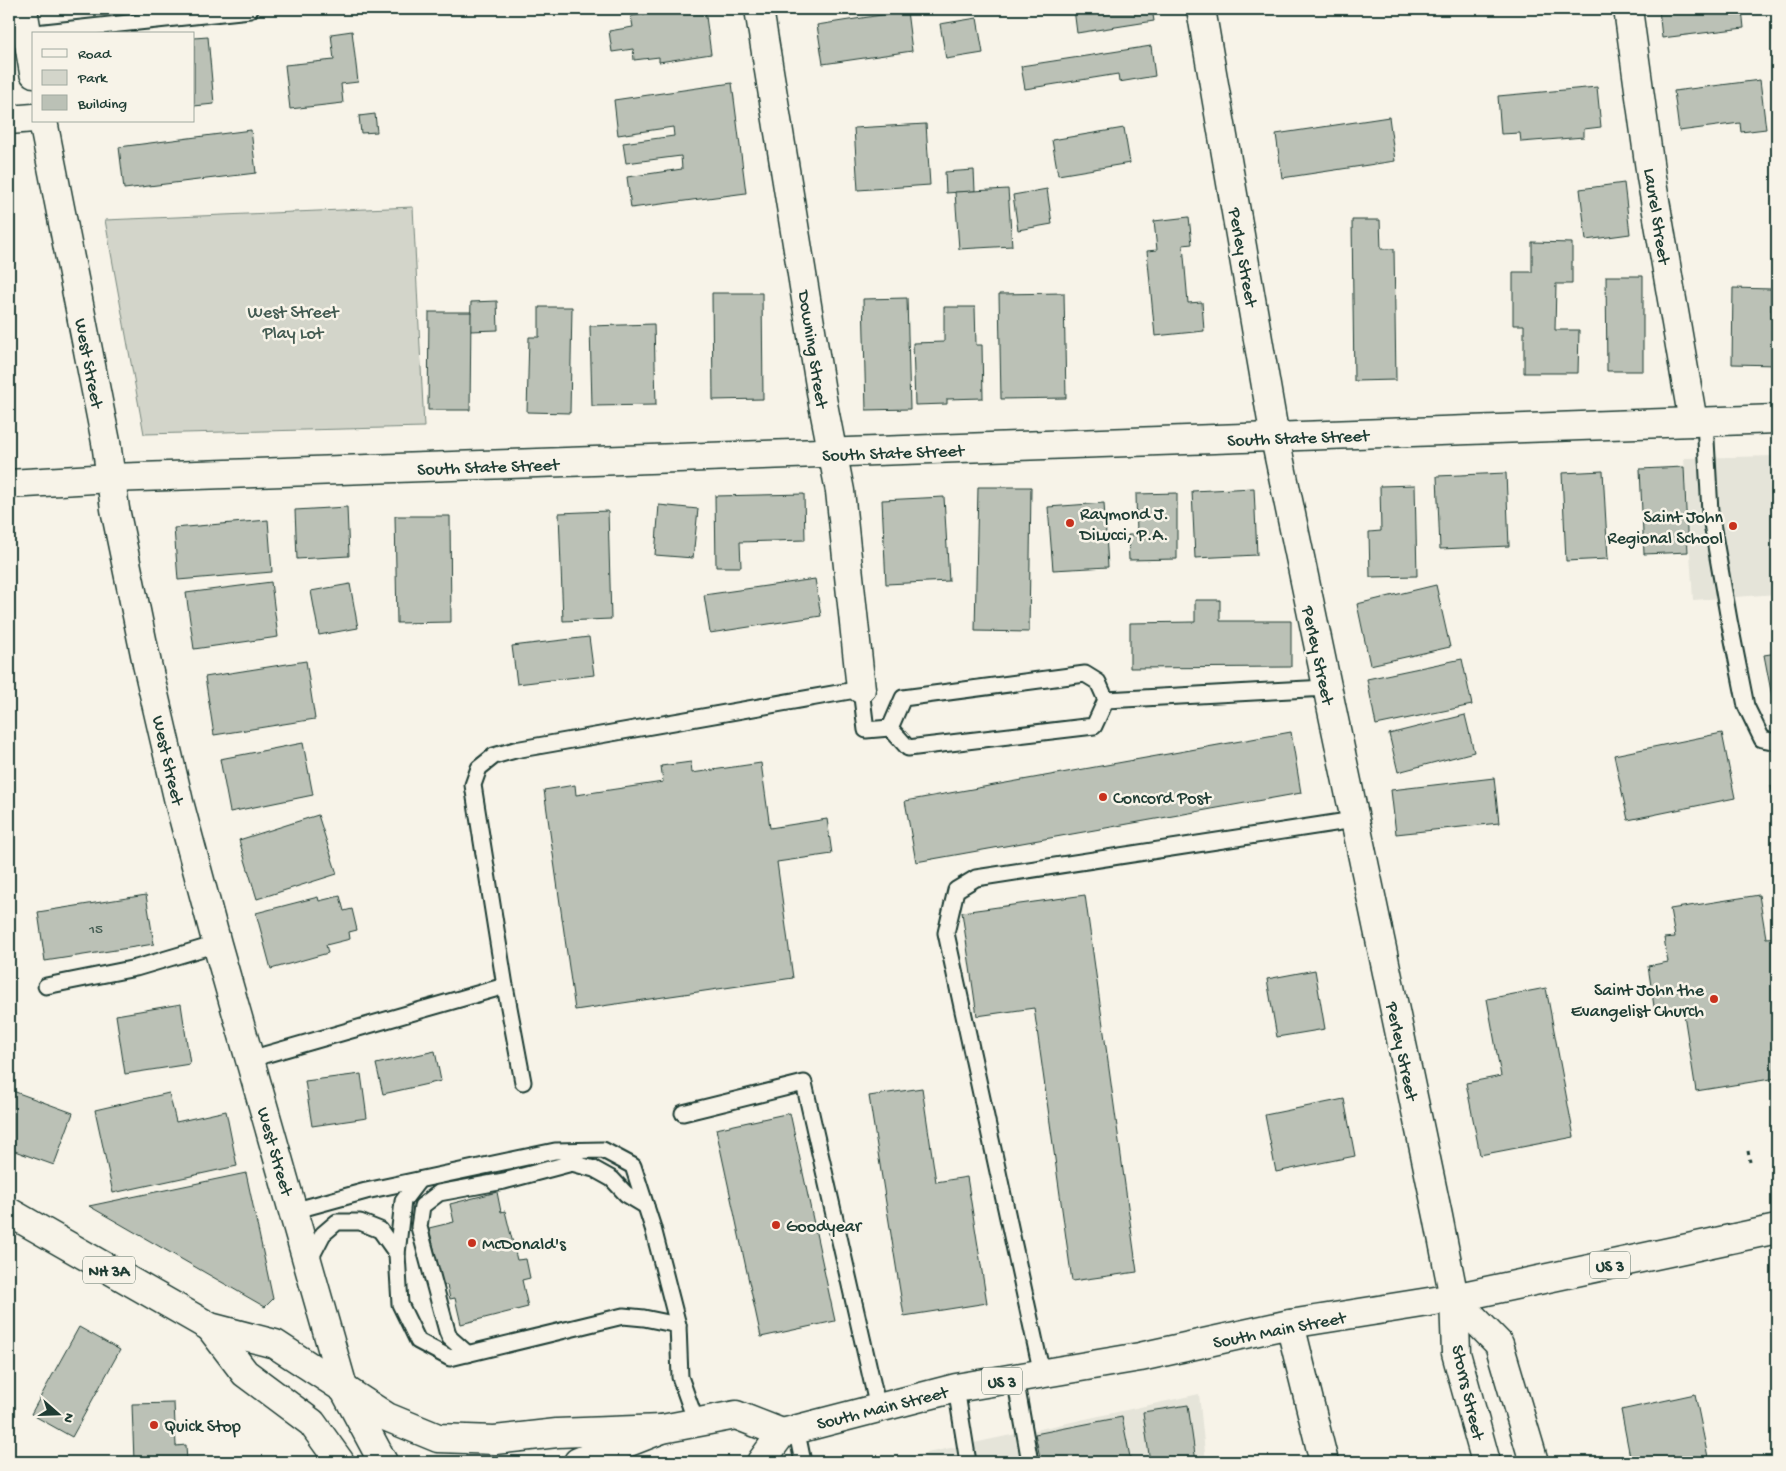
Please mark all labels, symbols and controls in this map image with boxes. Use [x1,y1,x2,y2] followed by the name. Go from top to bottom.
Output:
[32,32,195,122] legend
[78,46,112,64] text: Road
[77,70,108,88] text: Park
[77,96,127,114] text: Building
[1638,167,1674,268] street label: Laurel Street
[1222,205,1261,310] street label: Perley Street
[792,288,831,411] street label: Downing Street
[248,303,340,345] park label: West Street Play Lot
[69,317,107,412] street label: West Street
[1227,426,1371,452] street label: South State Street
[822,441,966,467] street label: South State Street
[417,455,561,481] street label: South State Street
[1079,505,1169,547] place label: Raymond J. DiLucci, P.A.
[1607,508,1723,550] place label: Saint John Regional School
[1064,517,1076,529] marker: Raymond J. DiLucci, P.A.
[1727,520,1739,532] marker: Saint John Regional School
[1296,603,1338,708] street label: Perley Street
[146,714,187,809] street label: West Street
[1113,789,1212,810] place label: Concord Post
[1097,791,1109,803] marker: Concord Post
[88,921,103,939] house number: 15
[1571,981,1705,1023] place label: Saint John the Evangelist Church
[1708,993,1720,1005] marker: Saint John the Evangelist Church
[1380,999,1422,1104] street label: Perley Street
[251,1105,297,1200] street label: West Street
[786,1217,863,1238] place label: Goodyear
[770,1219,782,1231] marker: Goodyear
[482,1235,567,1256] place label: McDonald's
[466,1237,478,1249] marker: McDonald's
[1590,1252,1630,1278] road number: US 3
[83,1256,135,1284] road number: NH 3A
[1211,1308,1349,1355] street label: South Main Street
[1445,1343,1488,1444] street label: Storrs Street
[982,1368,1022,1394] road number: US 3
[815,1383,952,1436] street label: South Main Street
[32,1388,82,1438] north arrow
[58,1410,77,1425] text: N
[164,1417,241,1438] place label: Quick Stop
[148,1419,160,1431] marker: Quick Stop

